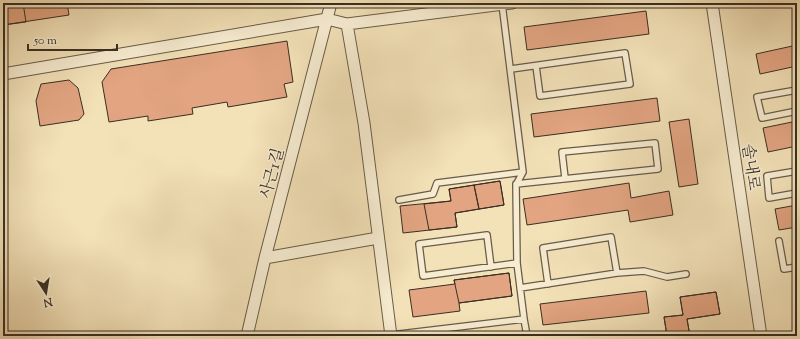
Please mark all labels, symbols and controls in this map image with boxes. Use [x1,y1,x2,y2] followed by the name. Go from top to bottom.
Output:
[28,26,117,52] scale bar
[33,32,57,50] text: 50 m
[735,143,764,192] street label: 솔내로
[256,146,291,202] street label: 사근1길
[26,273,66,313] north arrow
[42,293,55,311] text: N

